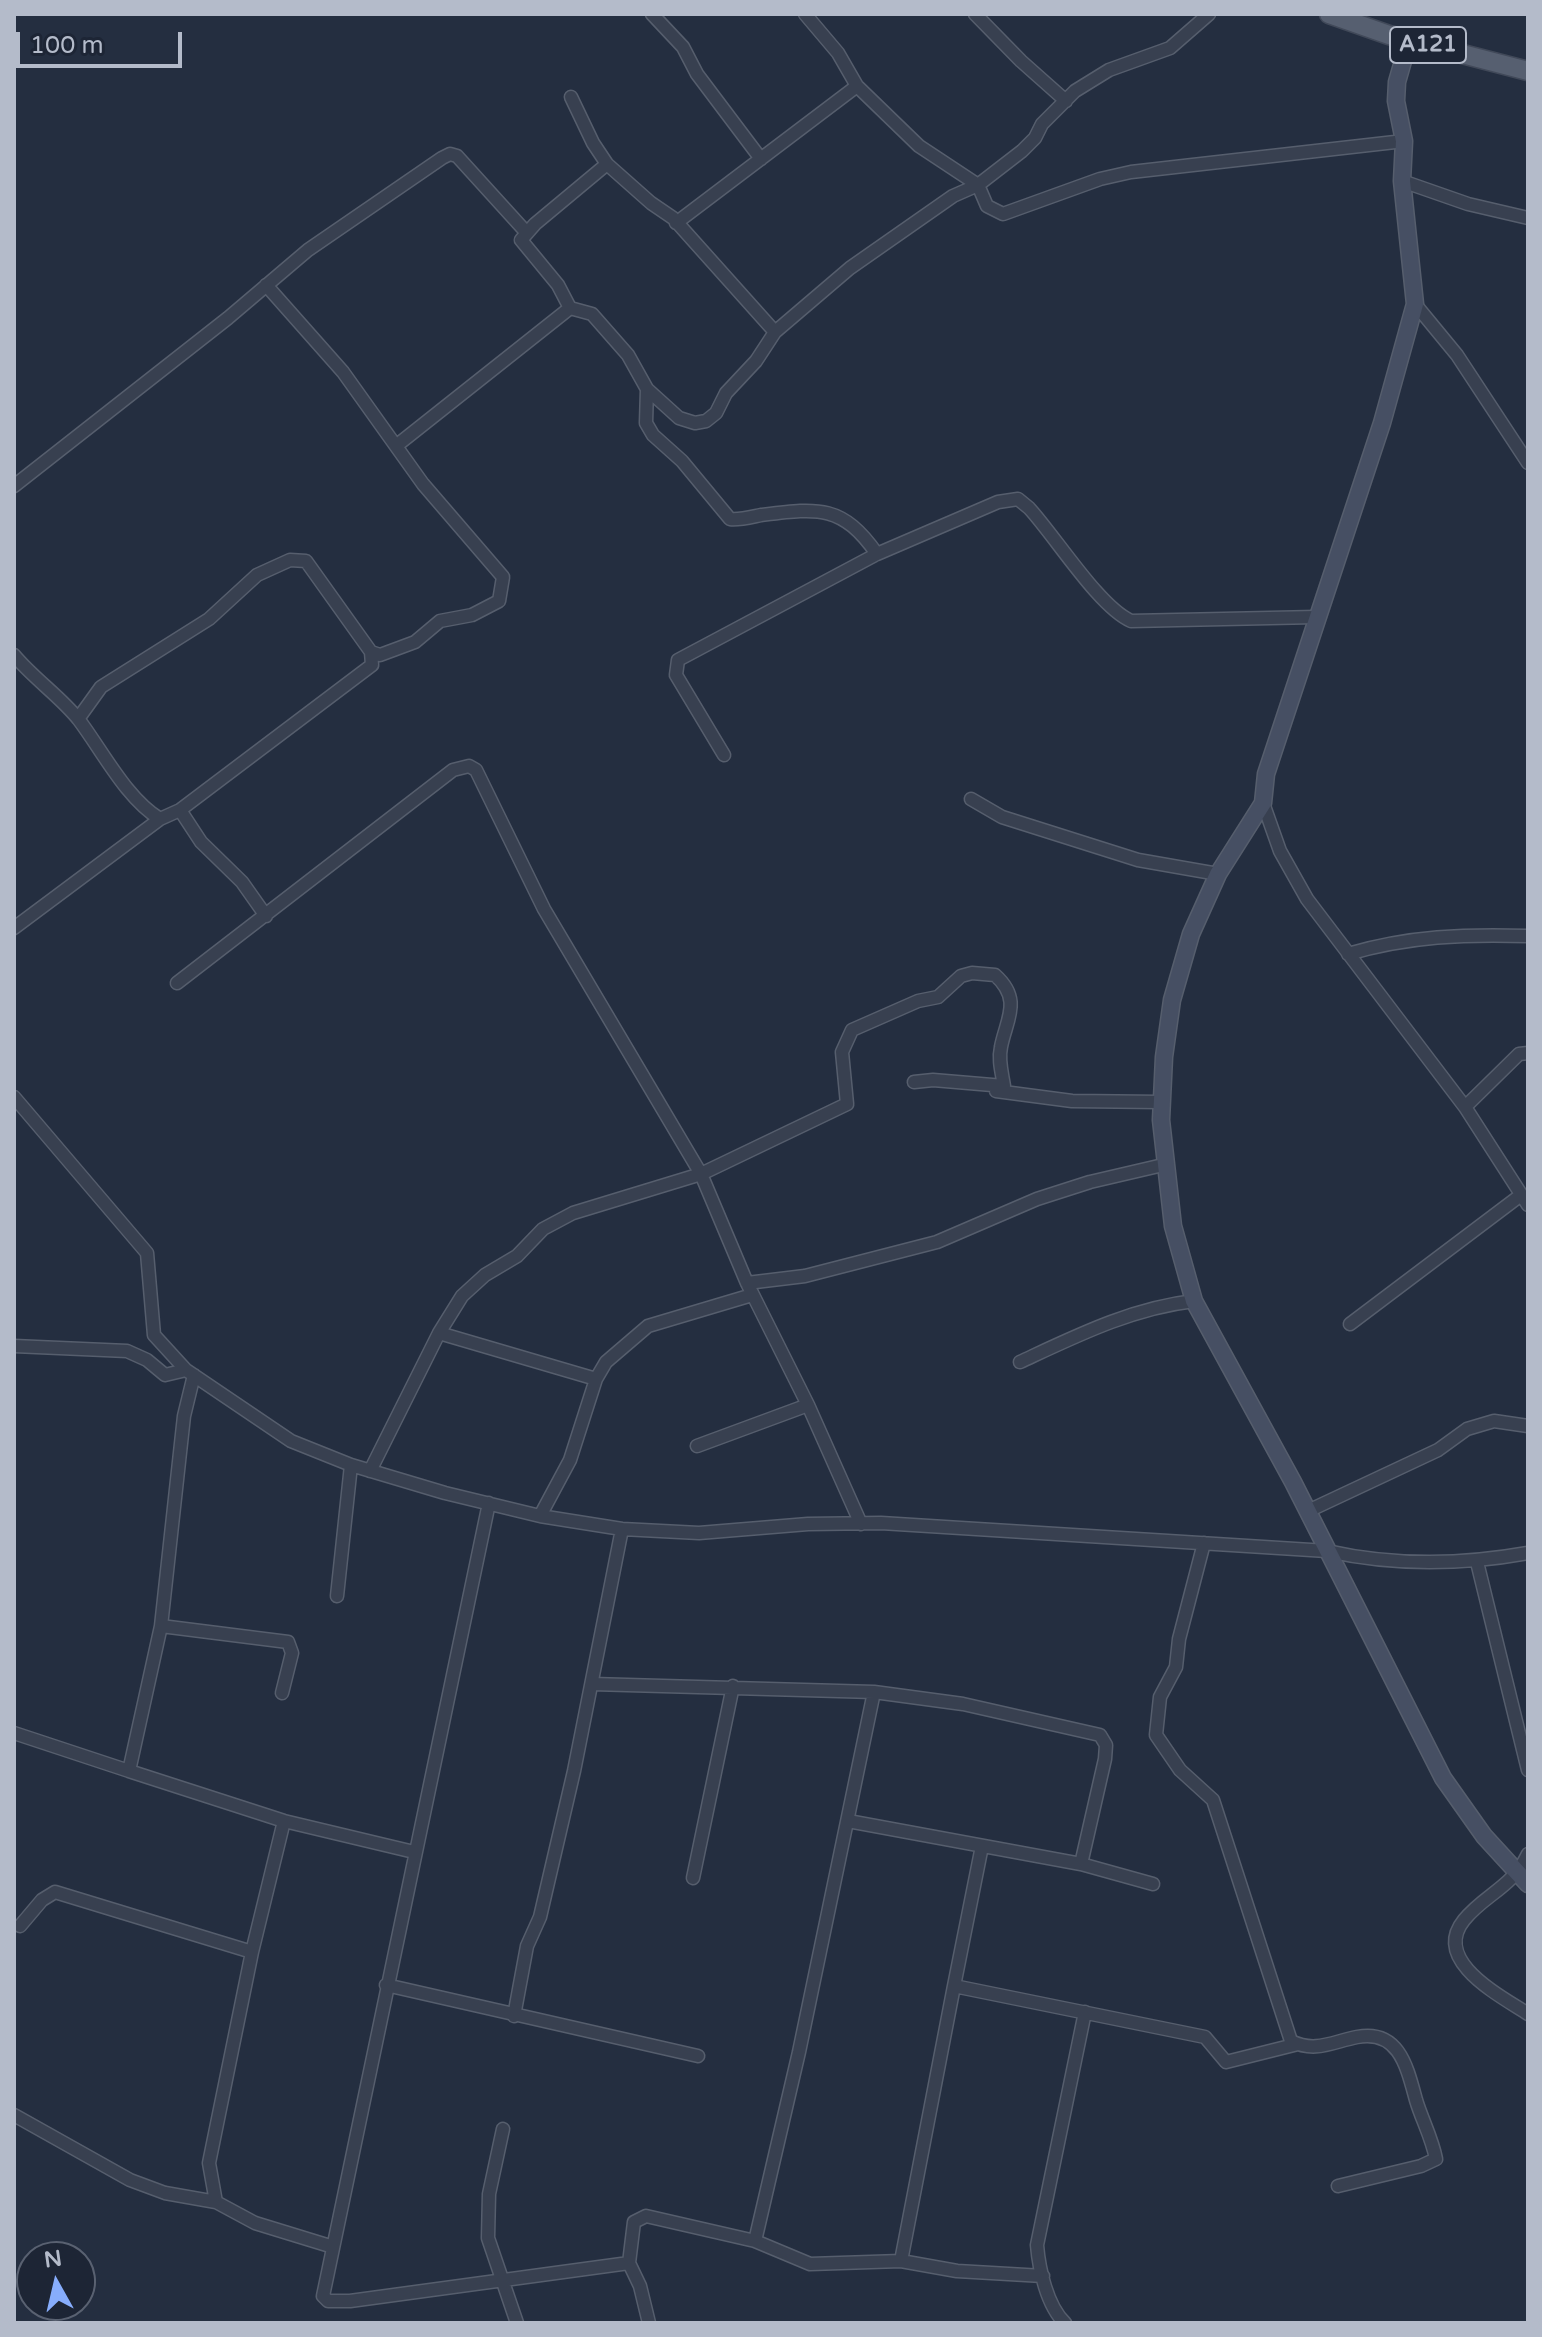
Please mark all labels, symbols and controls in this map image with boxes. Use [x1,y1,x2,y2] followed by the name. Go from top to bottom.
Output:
[20,16,186,66] scale bar
[1390,27,1466,63] road number: A121
[30,31,104,60] text: 100 m
[16,2241,96,2321] north arrow
[42,2245,63,2273] text: N

